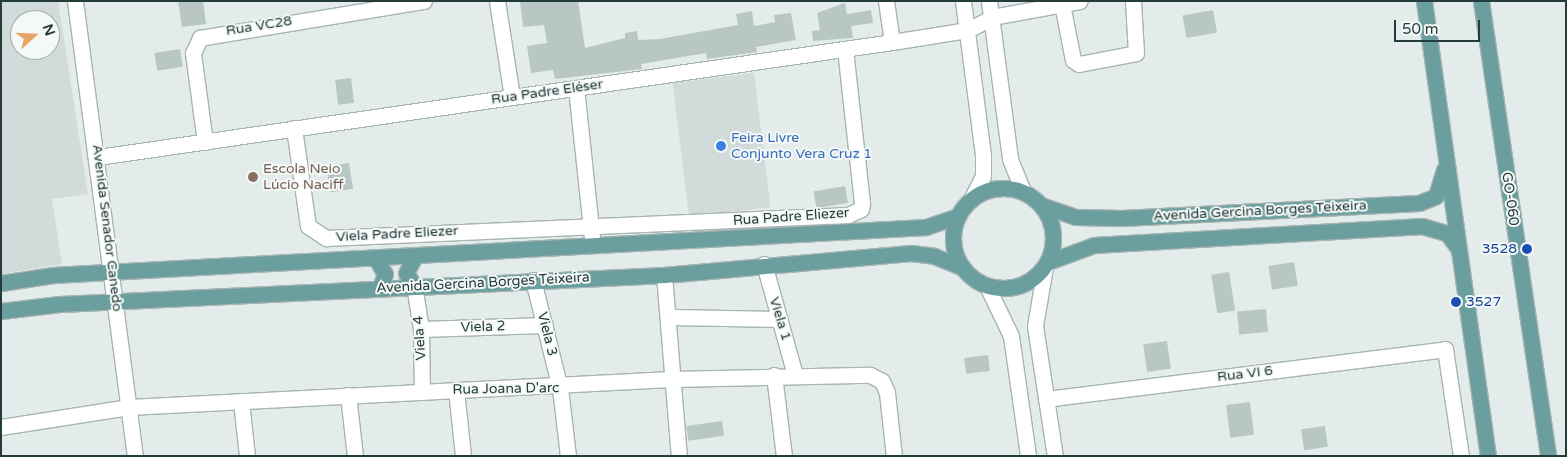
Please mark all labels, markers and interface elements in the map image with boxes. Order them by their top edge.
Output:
north arrow [10,10,60,60]
scale bar [1397,10,1483,42]
street label: Rua VC28 [225,12,293,40]
text: 50 m [1402,20,1439,38]
text: N [39,22,59,38]
street label: Rua Padre Eléser [490,76,604,108]
place label: Feira Livre Conjunto Vera Cruz 1 [731,130,872,162]
marker: Feira Livre Conjunto Vera Cruz 1 [715,140,727,152]
street label: Avenida Senador Canedo [88,143,126,313]
place label: Escola Neio Lúcio Naciff [263,161,344,193]
marker: Escola Neio Lúcio Naciff [247,171,259,183]
street label: GO-060 [1498,171,1522,227]
street label: Avenida Gercina Borges Teixeira [1153,197,1367,225]
street label: Rua Padre Eliezer [732,205,850,229]
street label: Viela Padre Eliezer [335,222,459,246]
place label: 3528 [1482,241,1517,257]
marker: 3528 [1521,243,1533,255]
street label: Avenida Gercina Borges Teixeira [376,269,590,297]
place label: 3527 [1466,294,1501,310]
street label: Viela 1 [765,295,795,343]
marker: 3527 [1450,296,1462,308]
street label: Viela 3 [533,310,561,358]
street label: Viela 4 [410,315,430,361]
street label: Viela 2 [460,318,506,336]
street label: Rua VI 6 [1216,362,1274,386]
street label: Rua Joana D'arc [452,380,560,398]

